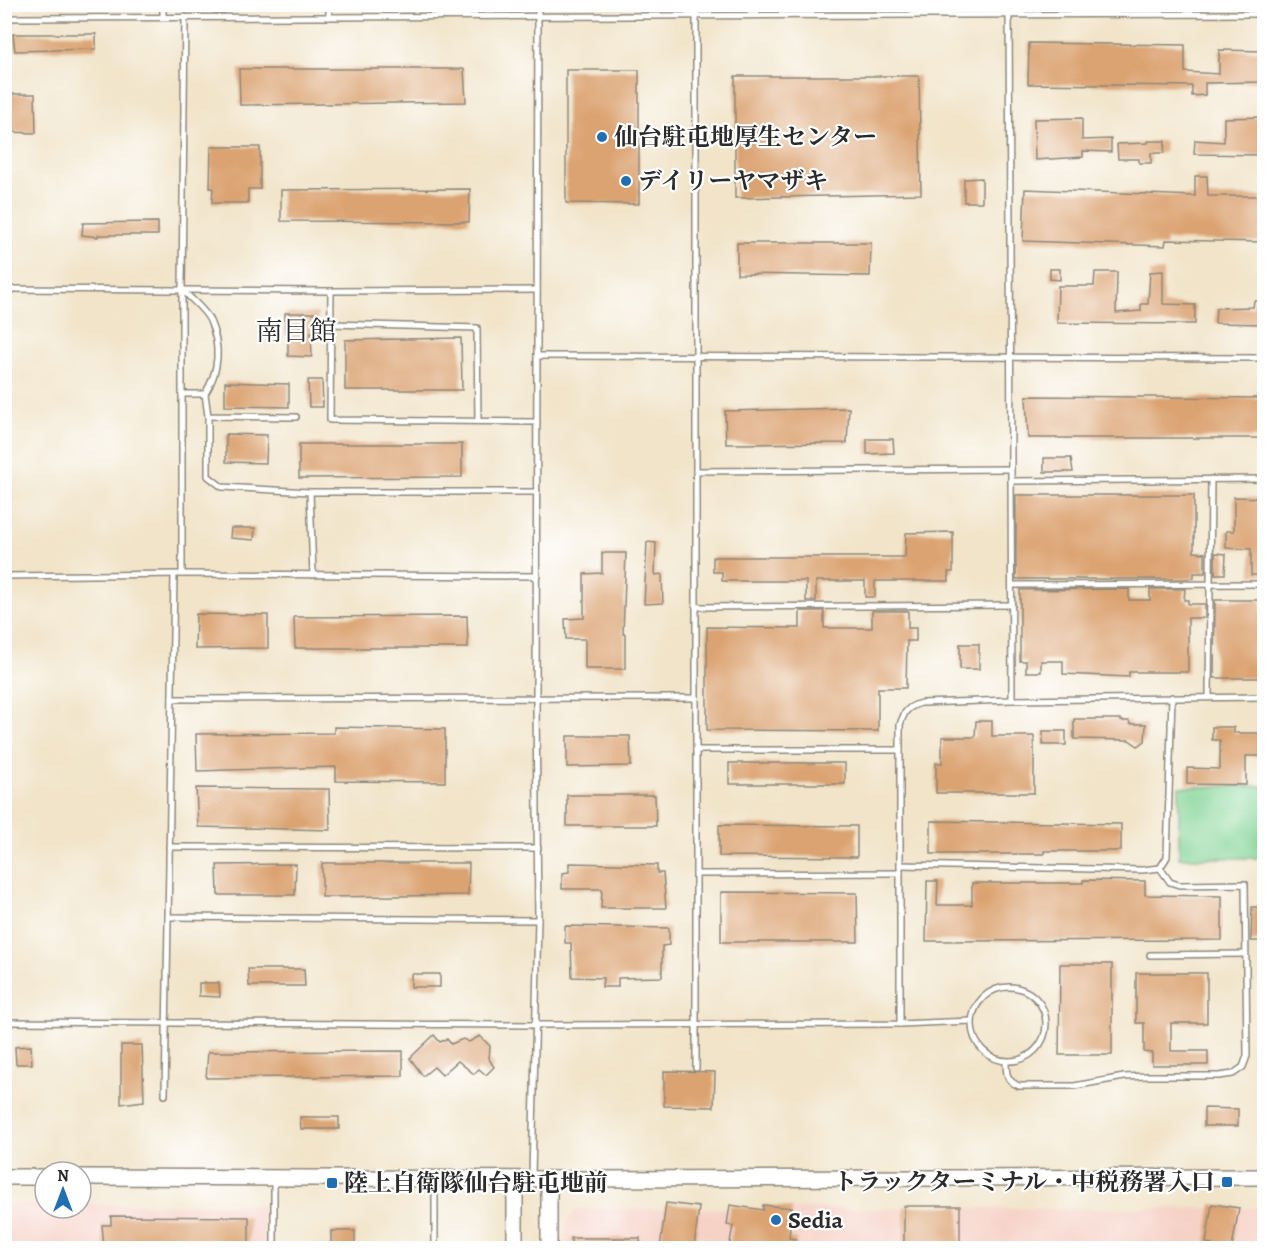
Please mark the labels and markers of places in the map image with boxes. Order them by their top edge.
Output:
place label: 仙台駐屯地厚生センター [614,121,877,153]
marker: 仙台駐屯地厚生センター [595,130,609,144]
place label: デイリーヤマザキ [638,165,828,197]
marker: デイリーヤマザキ [619,174,633,188]
place label: トラックターミナル・中税務署入口 [833,1166,1215,1198]
place label: 陸上自衛隊仙台駐屯地前 [344,1167,608,1199]
marker: トラックターミナル・中税務署入口 [1220,1175,1234,1189]
marker: 陸上自衛隊仙台駐屯地前 [325,1176,339,1190]
place label: Sedia [788,1204,844,1236]
marker: Sedia [769,1213,783,1227]

